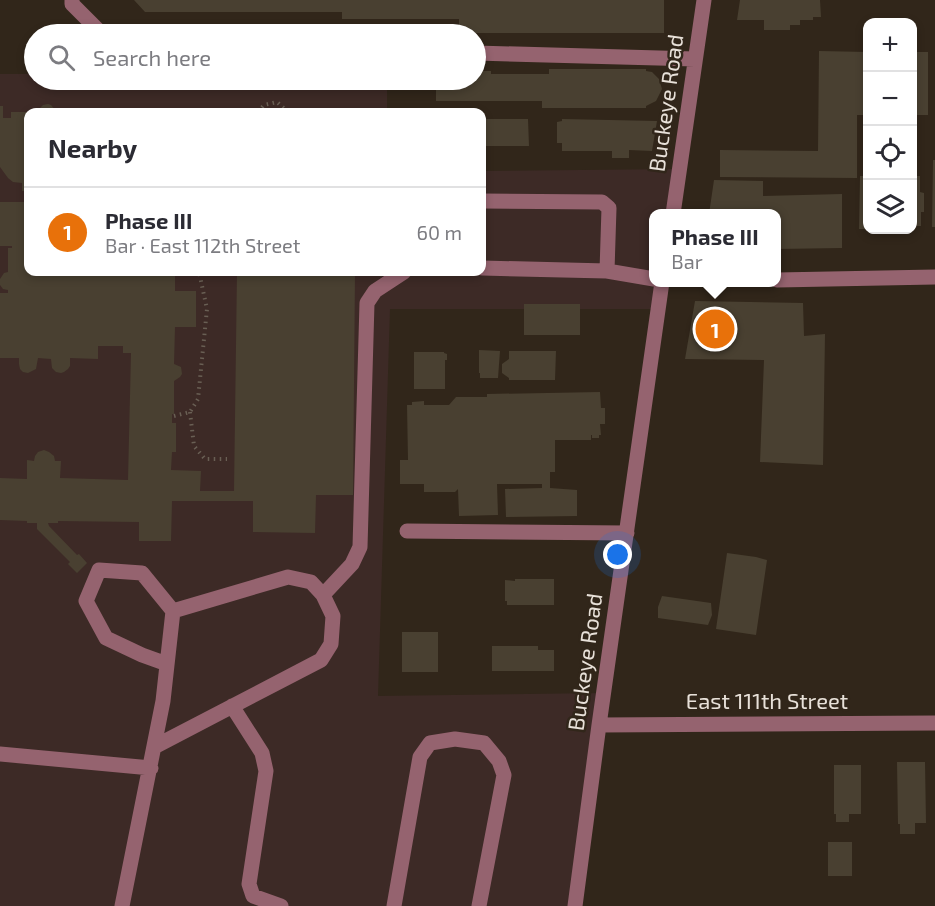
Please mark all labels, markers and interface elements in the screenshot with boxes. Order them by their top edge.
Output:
map controls [863,18,917,234]
button: + [863,18,917,72]
search box [24,24,486,90]
street label: Buckeye Road [643,32,688,173]
icon: search [45,41,78,74]
text: Search here [93,44,211,70]
button: − [863,72,917,126]
button: locate [863,126,917,180]
text: Nearby [48,132,137,163]
button: layers [863,180,917,234]
text: Phase III [105,207,192,233]
popup [649,209,781,287]
text: 1 [63,220,72,244]
text: 60 m [417,220,462,244]
text: Phase III [671,223,759,249]
text: Bar · East 112th Street [105,233,300,257]
text: Bar [671,249,703,273]
pin: 1 [696,306,734,352]
your location [603,540,632,569]
street label: Buckeye Road [562,591,607,732]
street label: East 111th Street [686,687,848,713]

